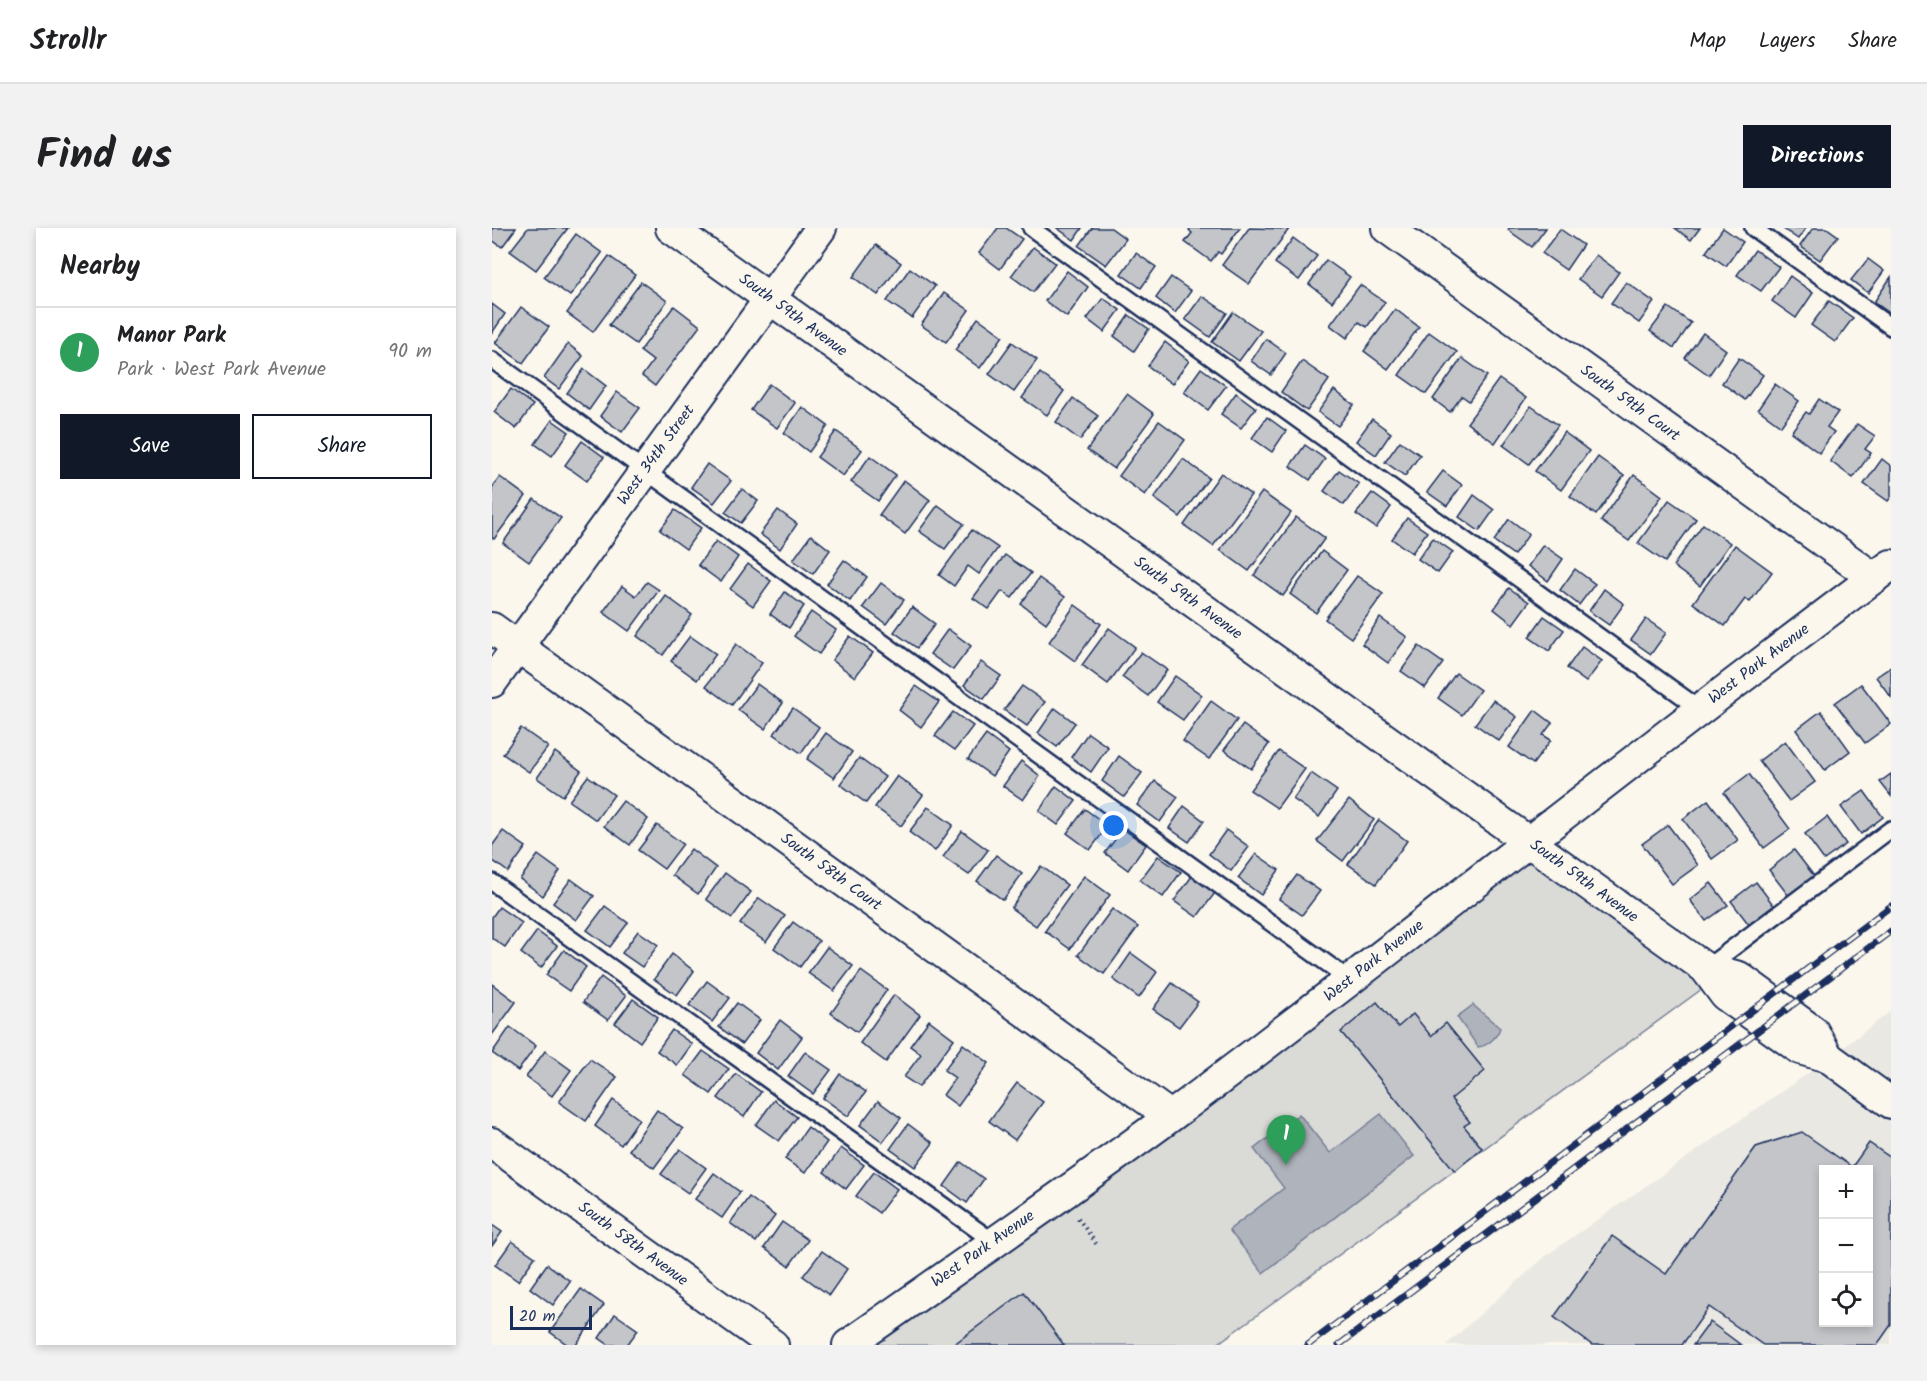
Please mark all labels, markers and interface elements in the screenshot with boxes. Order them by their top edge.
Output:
text: Strollr [30,19,106,64]
text: Map [1689,25,1726,58]
text: Layers [1759,25,1815,58]
text: Share [1848,25,1897,58]
text: Find us [36,123,172,190]
button: Directions [1743,125,1891,188]
text: Nearby [60,246,140,288]
street label: South 59th Avenue [733,267,853,363]
text: Manor Park [117,319,226,354]
text: 1 [76,336,83,368]
text: 90 m [388,336,432,368]
text: Park · West Park Avenue [117,354,326,386]
street label: South 59th Court [1575,358,1686,448]
street label: West 34th Street [611,399,702,510]
button: Save [60,414,240,479]
button: Share [252,414,432,479]
street label: South 59th Avenue [1128,550,1248,646]
street label: West Park Avenue [1703,617,1815,711]
your location [1099,811,1128,840]
street label: South 58th Court [775,827,888,918]
street label: South 59th Avenue [1524,833,1644,929]
street label: West Park Avenue [1318,914,1430,1008]
pin: 1 [1266,1116,1306,1165]
map controls [1819,1165,1873,1327]
button: + [1819,1165,1873,1219]
street label: South 58th Avenue [573,1195,693,1293]
street label: West Park Avenue [926,1204,1040,1294]
button: − [1819,1219,1873,1273]
button: locate [1819,1273,1873,1327]
scale bar [510,1303,592,1330]
text: 20 m [519,1304,555,1329]

